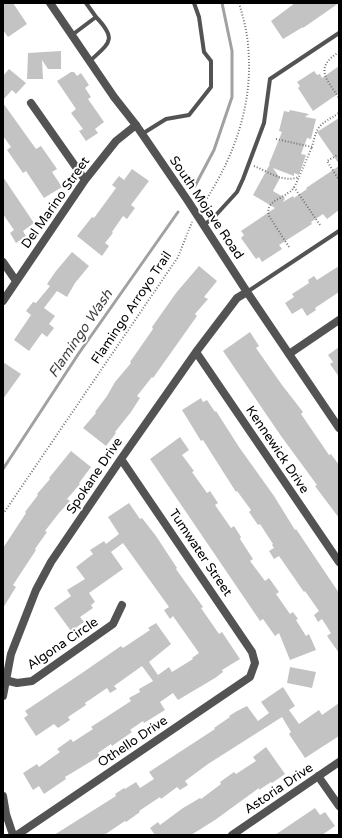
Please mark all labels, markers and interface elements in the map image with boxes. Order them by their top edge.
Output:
street label: South Mojave Road [166,153,246,263]
street label: Del Marino Street [19,154,93,252]
street label: Flamingo Arroyo Trail [89,249,175,367]
water label: Flamingo Wash [45,287,117,381]
street label: Kennewick Drive [242,403,312,497]
street label: Spokane Drive [64,435,126,517]
street label: Tumwater Street [165,506,235,600]
street label: Algona Circle [25,615,101,673]
street label: Othello Drive [95,713,171,771]
street label: Astoria Drive [242,760,316,818]

